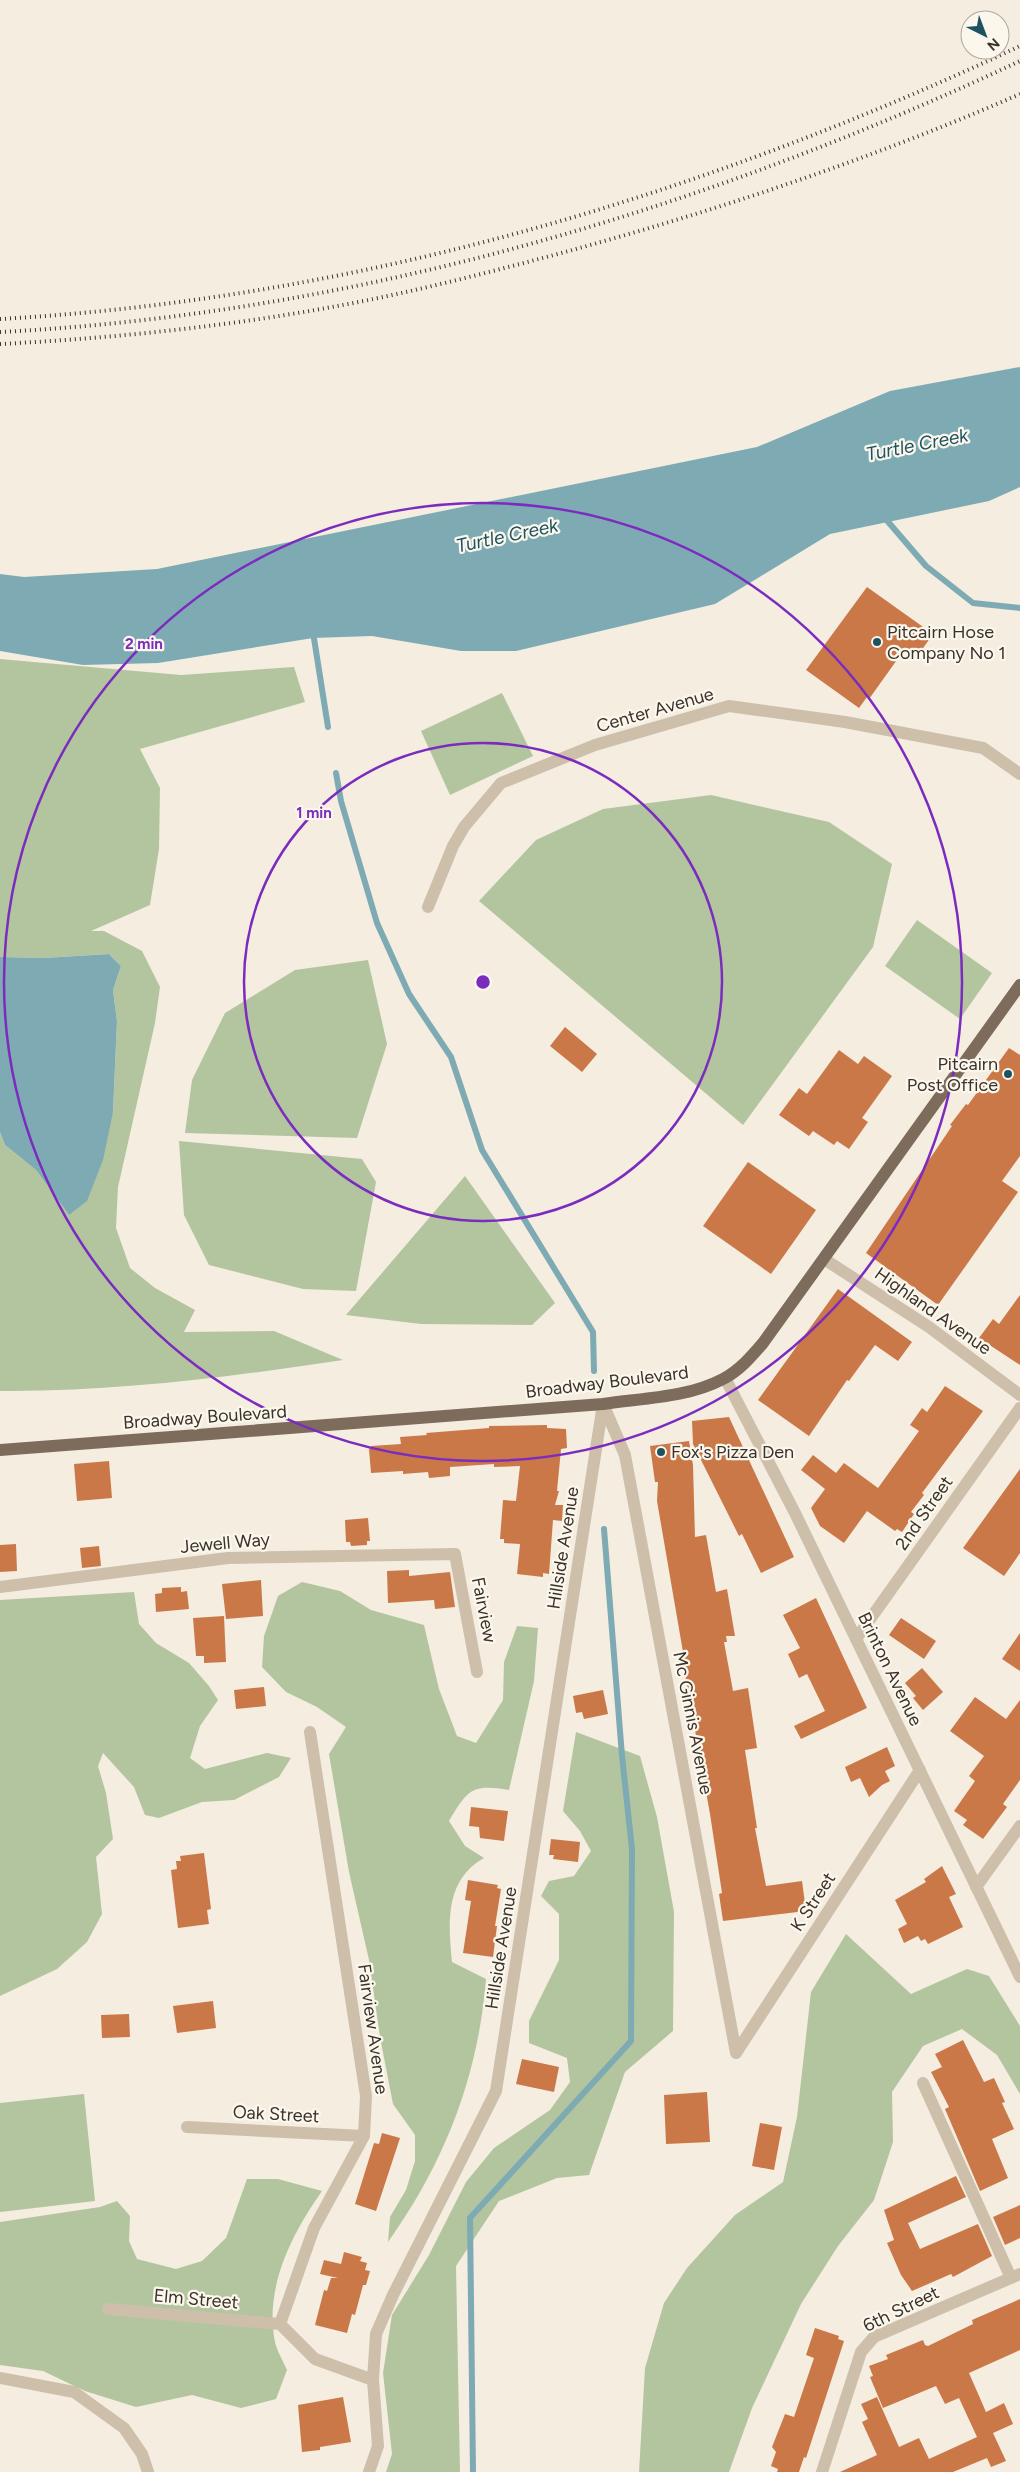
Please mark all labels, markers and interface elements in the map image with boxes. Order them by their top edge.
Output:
north arrow [960,10,1010,60]
text: N [984,34,1003,54]
water label: Turtle Creek [864,423,971,466]
water label: Turtle Creek [454,513,561,557]
place label: Pitcairn Hose Company No 1 [887,621,1006,664]
text: 2 min [125,635,163,653]
marker: Pitcairn Hose Company No 1 [871,636,883,648]
street label: Center Avenue [594,683,716,737]
text: 1 min [296,804,332,822]
centre of rings [474,973,492,991]
place label: Pitcairn Post Office [907,1053,998,1096]
marker: Pitcairn Post Office [1002,1068,1014,1080]
street label: Highland Avenue [870,1263,996,1359]
street label: Broadway Boulevard [524,1361,690,1403]
street label: Broadway Boulevard [122,1400,288,1434]
place label: Fox's Pizza Den [671,1441,794,1463]
marker: Fox's Pizza Den [655,1446,667,1458]
street label: 2nd Street [890,1472,958,1554]
street label: Hillside Avenue [542,1485,584,1611]
street label: Jewell Way [179,1528,271,1558]
street label: Fairview [467,1575,501,1645]
street label: Brinton Avenue [853,1609,927,1730]
street label: Mc Ginnis Avenue [668,1650,718,1797]
street label: K Street [786,1868,840,1936]
street label: Hillside Avenue [480,1885,522,2011]
street label: Fairview Avenue [353,1962,393,2096]
street label: Oak Street [232,2101,320,2127]
street label: 6th Street [859,2281,943,2337]
street label: Elm Street [153,2284,239,2314]

